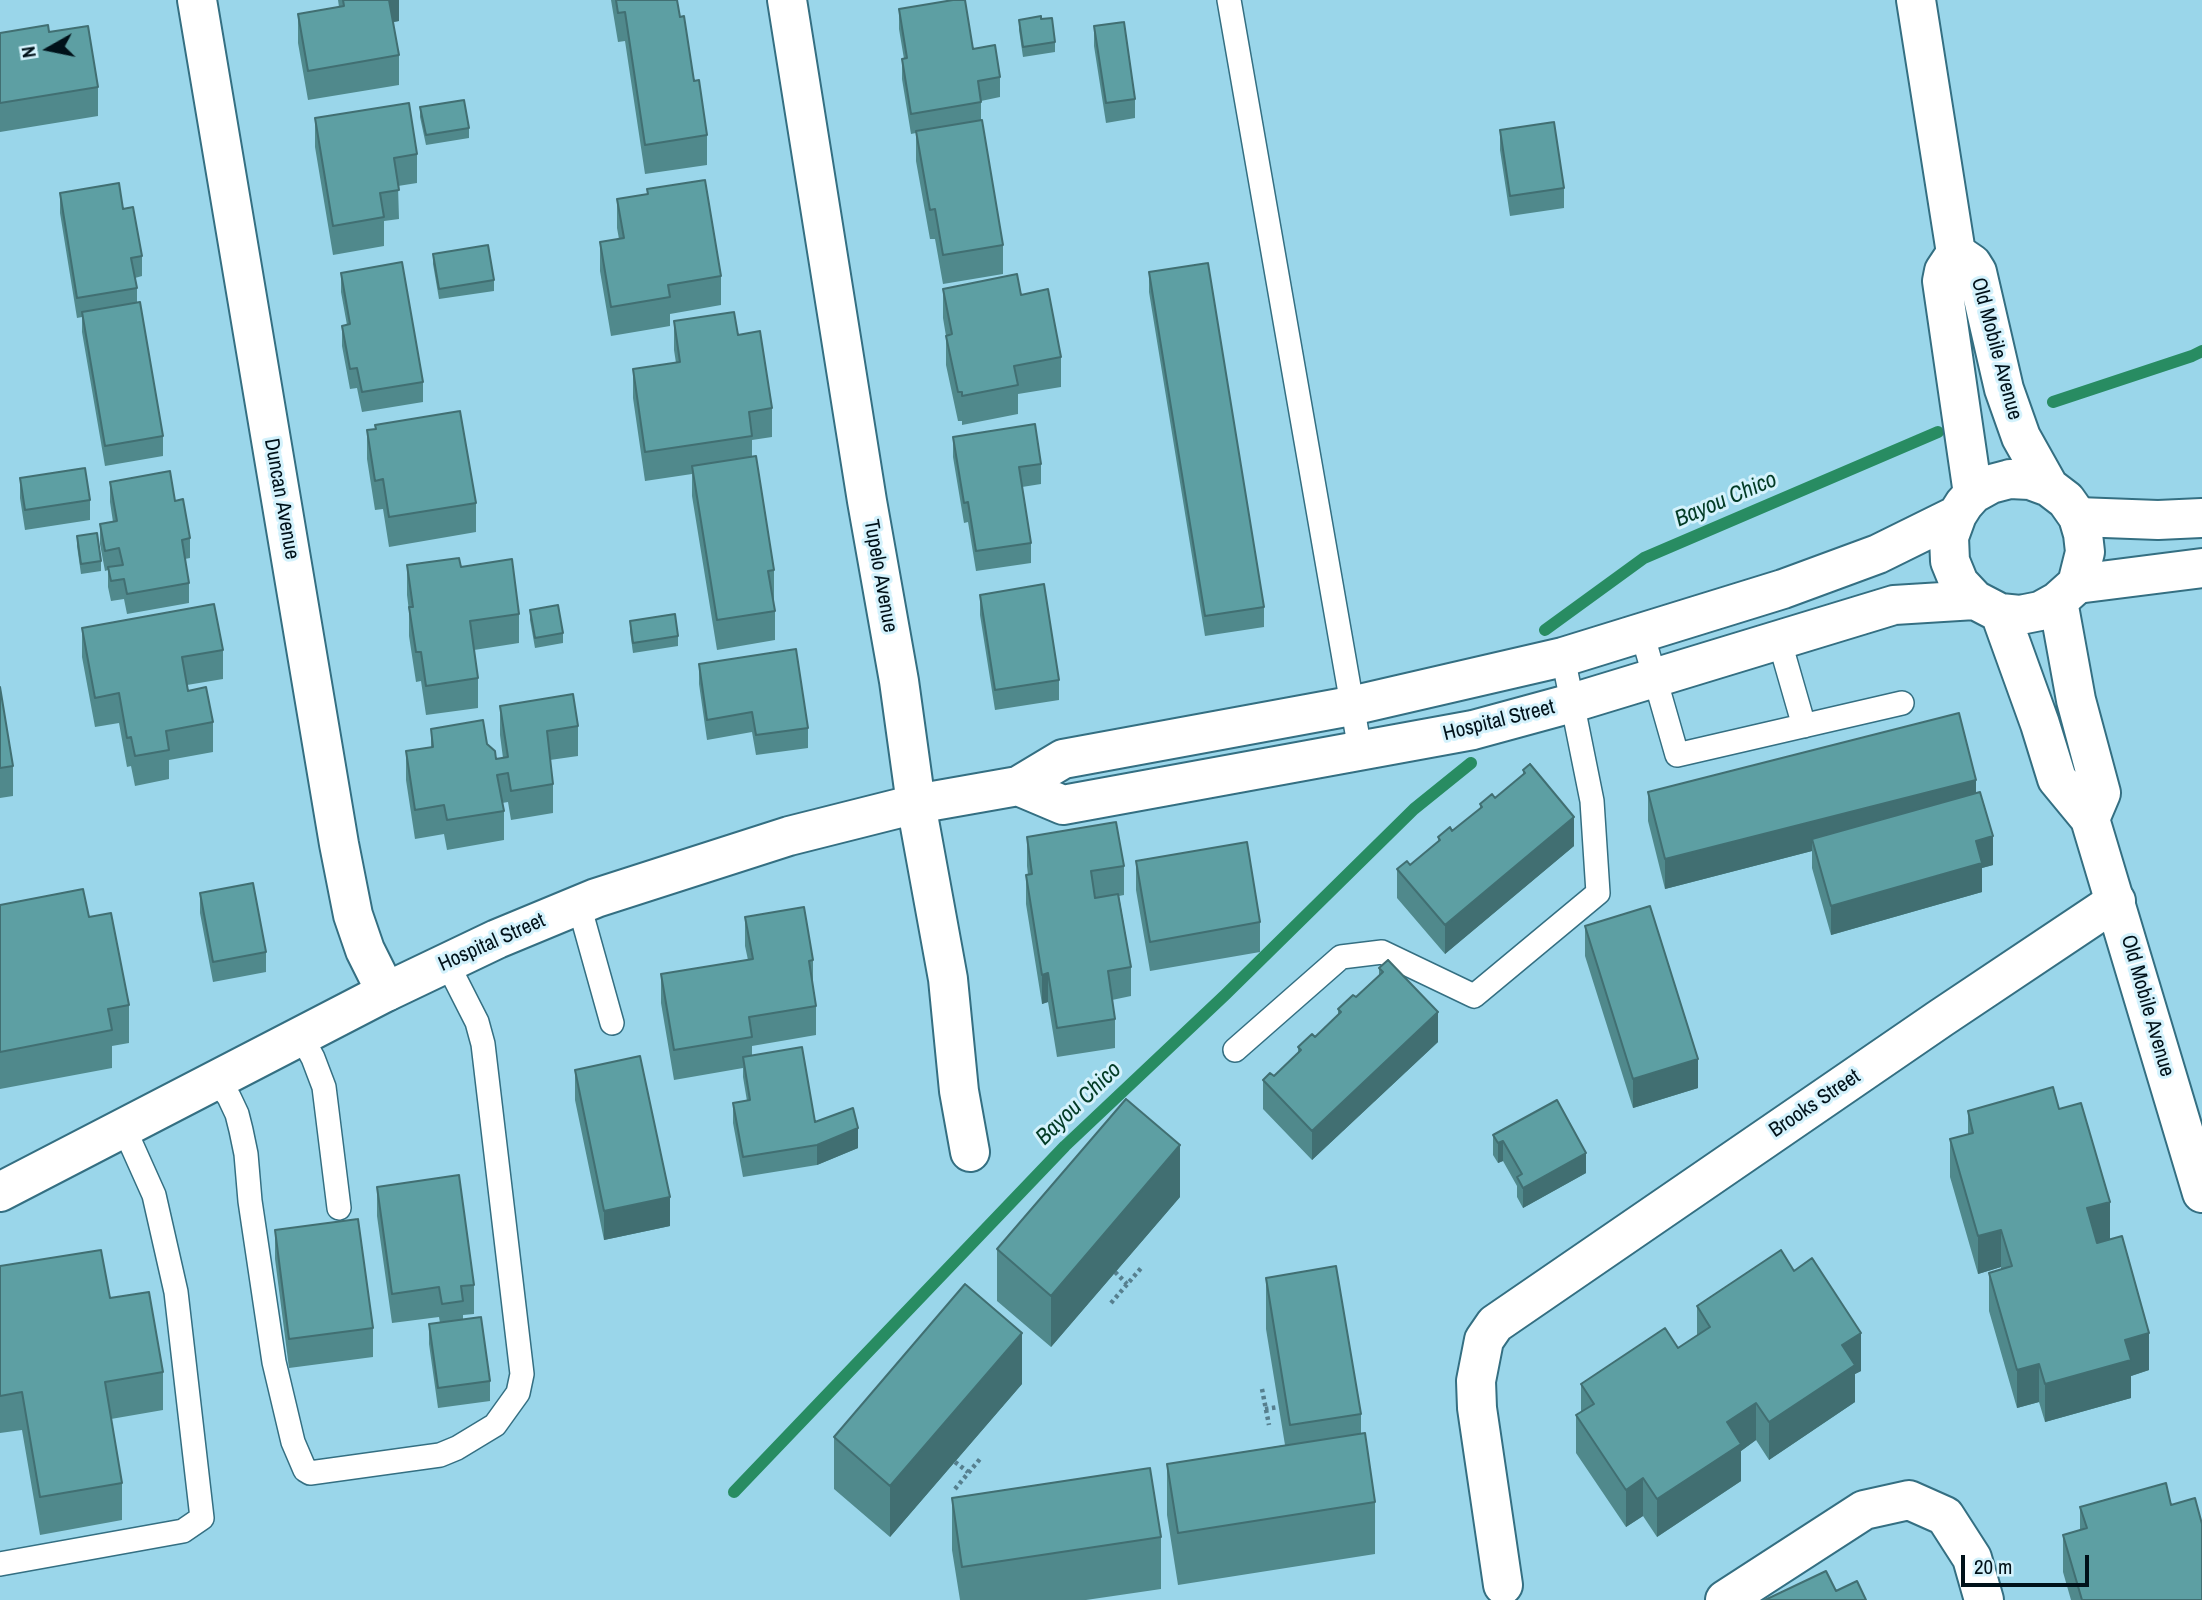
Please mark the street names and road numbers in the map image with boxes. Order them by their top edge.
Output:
street label: Old Mobile Avenue [1965,275,2027,423]
street label: Duncan Avenue [258,437,304,561]
street label: Tupelo Avenue [858,518,902,634]
street label: Hospital Street [1441,695,1557,747]
street label: Hospital Street [435,908,549,978]
street label: Old Mobile Avenue [2115,932,2179,1080]
street label: Brooks Street [1765,1064,1865,1144]

